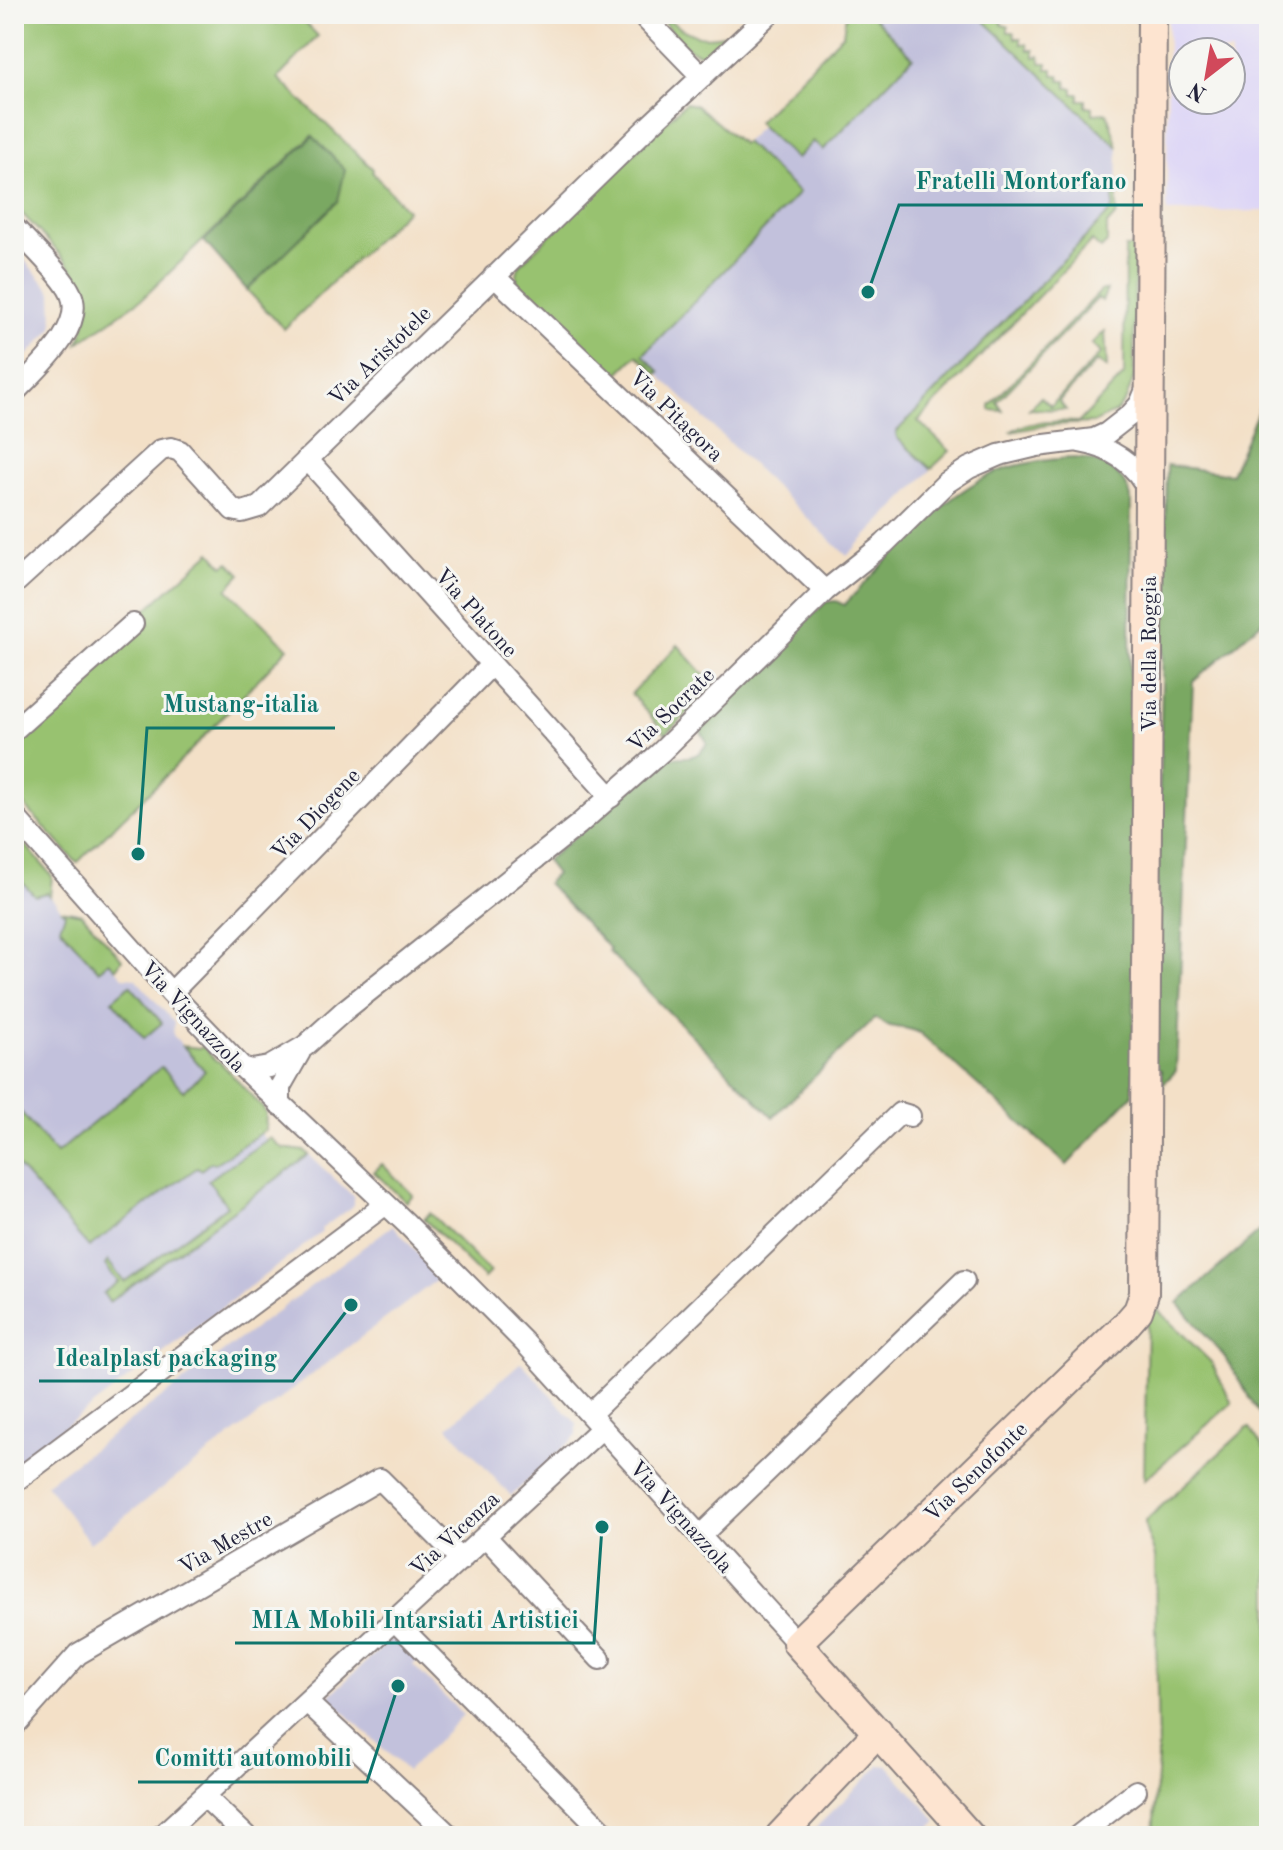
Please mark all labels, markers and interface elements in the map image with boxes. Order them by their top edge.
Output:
north arrow [1167,36,1247,116]
text: N [1185,78,1211,105]
callout: Fratelli Montorfano [899,157,1143,205]
text: Fratelli Montorfano [915,171,1127,195]
street label: Via Aristotele [325,302,436,410]
street label: Via Pitagora [624,366,727,467]
street label: Via Platone [430,565,521,662]
street label: Via della Roggia [1139,576,1161,732]
street label: Via Socrate [624,664,719,757]
callout: Mustang-italia [147,680,335,728]
text: Mustang-italia [163,694,319,718]
street label: Via Diogene [268,765,365,864]
street label: Via Vignazzola [136,958,249,1077]
callout: Idealplast packaging [39,1333,293,1381]
text: Idealplast packaging [55,1348,278,1372]
street label: Via Senofonte [921,1418,1032,1527]
street label: Via Vignazzola [625,1457,736,1578]
street label: Via Vicenza [407,1488,504,1581]
street label: Via Mestre [175,1508,277,1579]
callout: MIA Mobili Intarsiati Artistici [235,1595,594,1643]
text: MIA Mobili Intarsiati Artistici [251,1610,579,1634]
callout: Comitti automobili [138,1734,367,1782]
text: Comitti automobili [154,1748,352,1772]

